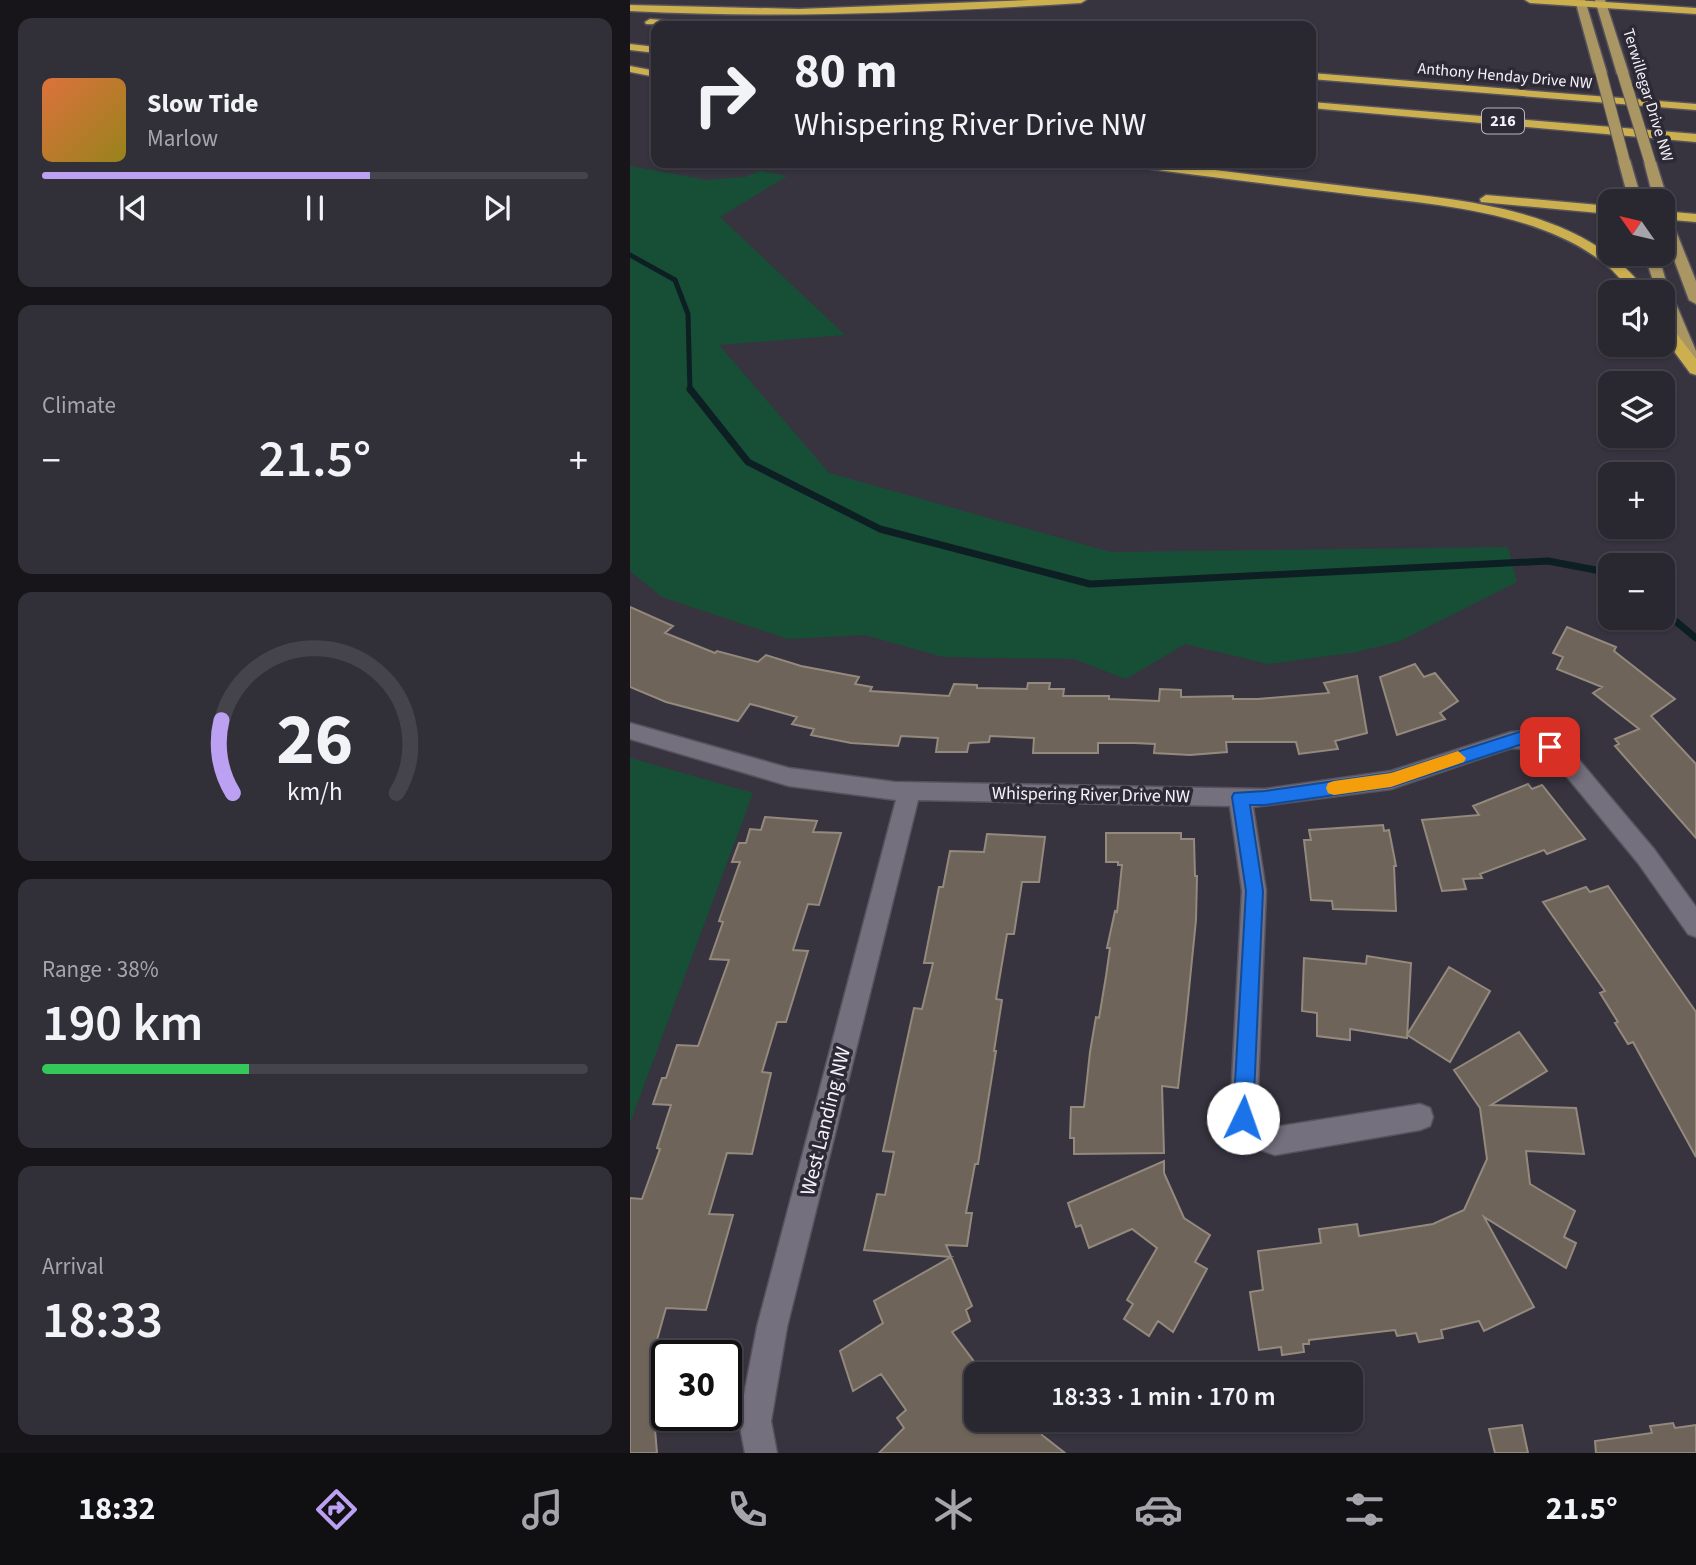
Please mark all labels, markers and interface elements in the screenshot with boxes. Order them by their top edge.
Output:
street label: Terwillegar Drive NW [1617,26,1679,165]
text: 80 m [794,37,898,107]
icon: right [679,49,770,140]
street label: Anthony Henday Drive NW [1417,57,1594,95]
text: Slow Tide [147,85,258,122]
text: Whispering River Drive NW [794,102,1146,148]
road number: 216 [1482,108,1524,134]
text: Marlow [147,122,218,155]
icon: previous [114,189,152,227]
icon: pause [296,189,334,227]
icon: next [478,189,516,227]
north arrow [1598,189,1675,266]
map controls [1598,189,1675,630]
button: sound [1598,280,1675,357]
button: layers [1598,371,1675,448]
text: Climate [42,389,116,422]
text: 21.5° [259,423,371,497]
text: − [42,434,61,488]
text: + [569,434,588,488]
button: + [1598,462,1675,539]
button: − [1598,553,1675,630]
text: 26 [277,688,353,792]
pin [1520,717,1580,777]
icon: arrive [1531,728,1569,766]
text: km/h [287,773,343,809]
street label: Whispering River Drive NW [992,781,1190,809]
text: Range · 38% [42,953,159,986]
text: 190 km [42,987,203,1061]
street label: West Landing NW [792,1043,858,1198]
position arrow [1206,1081,1280,1155]
text: Arrival [42,1250,104,1283]
text: 18:33 [42,1284,163,1358]
speed limit sign: 30 [651,1340,742,1431]
text: 18:33 · 1 min · 170 m [1051,1378,1276,1415]
icon: directions [312,1485,361,1534]
icon: music [518,1485,567,1534]
icon: phone [723,1485,772,1534]
icon: climate [929,1485,978,1534]
icon: car [1134,1485,1183,1534]
icon: filters [1340,1485,1389,1534]
text: 18:32 [78,1486,155,1532]
text: 21.5° [1546,1486,1618,1532]

